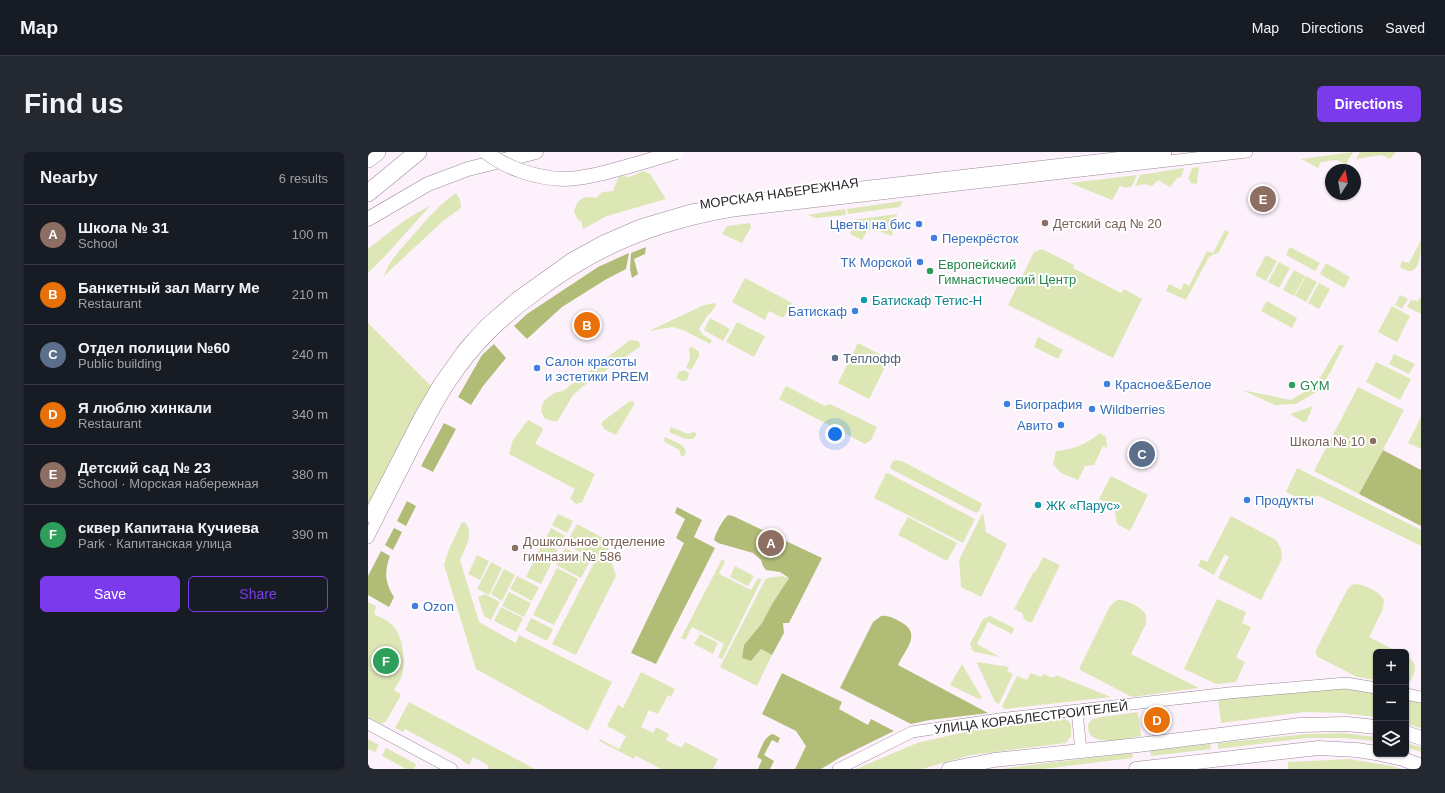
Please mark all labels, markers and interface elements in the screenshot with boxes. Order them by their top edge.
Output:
text: Map [20,17,58,38]
text: Map [1252,20,1279,36]
text: Directions [1301,20,1363,36]
text: Saved [1385,20,1425,36]
button: Directions [1317,86,1421,122]
text: Find us [24,88,124,119]
north arrow [1325,164,1361,200]
text: Nearby [40,168,98,187]
text: 6 results [279,171,328,186]
street label: МОРСКАЯ НАБЕРЕЖНАЯ [699,175,859,212]
pin: E [1250,184,1276,214]
place label: Детский сад № 20 [1053,216,1162,231]
place label: Цветы на бис [830,217,911,232]
marker: Детский сад № 20 [1040,218,1050,228]
text: Школа № 31 [78,219,169,236]
marker: Цветы на бис [914,219,924,229]
text: A [48,227,58,242]
text: 100 m [292,227,328,242]
place label: Перекрёсток [942,231,1019,246]
marker: Перекрёсток [929,233,939,243]
text: School [78,236,118,251]
place label: ТК Морской [841,255,912,270]
marker: ТК Морской [915,257,925,267]
place label: Европейский Гимнастический Центр [938,257,1076,287]
marker: Европейский Гимнастический Центр [925,266,935,276]
text: Банкетный зал Marry Me [78,279,260,296]
text: B [48,287,58,302]
text: 210 m [292,287,328,302]
place label: Батискаф Тетис-Н [872,293,982,308]
marker: Батискаф Тетис-Н [859,295,869,305]
text: Restaurant [78,296,142,311]
place label: Батискаф [788,304,847,319]
marker: Батискаф [850,306,860,316]
pin: B [574,310,600,340]
text: Отдел полиции №60 [78,339,230,356]
text: C [48,347,58,362]
text: 240 m [292,347,328,362]
place label: Теплофф [843,351,901,366]
marker: Теплофф [830,353,840,363]
place label: Салон красоты и эстетики PREM [545,354,649,384]
text: Public building [78,356,162,371]
marker: Салон красоты и эстетики PREM [532,363,542,373]
place label: Красное&Белое [1115,377,1211,392]
place label: GYM [1300,378,1330,393]
marker: Красное&Белое [1102,379,1112,389]
marker: GYM [1287,380,1297,390]
place label: Биография [1015,397,1082,412]
text: Я люблю хинкали [78,399,212,416]
marker: Биография [1002,399,1012,409]
place label: Wildberries [1100,402,1166,417]
marker: Wildberries [1087,404,1097,414]
text: D [48,407,58,422]
text: 340 m [292,407,328,422]
text: Restaurant [78,416,142,431]
place label: Авито [1017,418,1053,433]
marker: Авито [1056,420,1066,430]
your location [825,424,845,444]
place label: Школа № 10 [1290,434,1365,449]
marker: Школа № 10 [1368,436,1378,446]
pin: C [1129,439,1155,469]
text: Детский сад № 23 [78,459,211,476]
text: E [49,467,57,482]
text: 380 m [292,467,328,482]
text: School · Морская набережная [78,476,259,491]
place label: Продукты [1255,493,1314,508]
marker: Продукты [1242,495,1252,505]
place label: ЖК «Парус» [1046,498,1120,513]
marker: ЖК «Парус» [1033,500,1043,510]
text: сквер Капитана Кучиева [78,519,259,536]
text: F [49,527,57,542]
text: 390 m [292,527,328,542]
pin: A [758,528,784,558]
place label: Дошкольное отделение гимназии № 586 [523,534,665,564]
text: Park · Капитанская улица [78,536,232,551]
marker: Дошкольное отделение гимназии № 586 [510,543,520,553]
button: Save [40,576,180,612]
button: Share [188,576,328,612]
place label: Ozon [423,599,454,614]
marker: Ozon [410,601,420,611]
pin: F [373,646,399,676]
map controls [1373,649,1409,757]
button: + [1373,649,1409,685]
button: − [1373,685,1409,721]
street label: УЛИЦА КОРАБЛЕСТРОИТЕЛЕЙ [933,698,1129,737]
pin: D [1144,705,1170,735]
button: layers [1373,721,1409,757]

